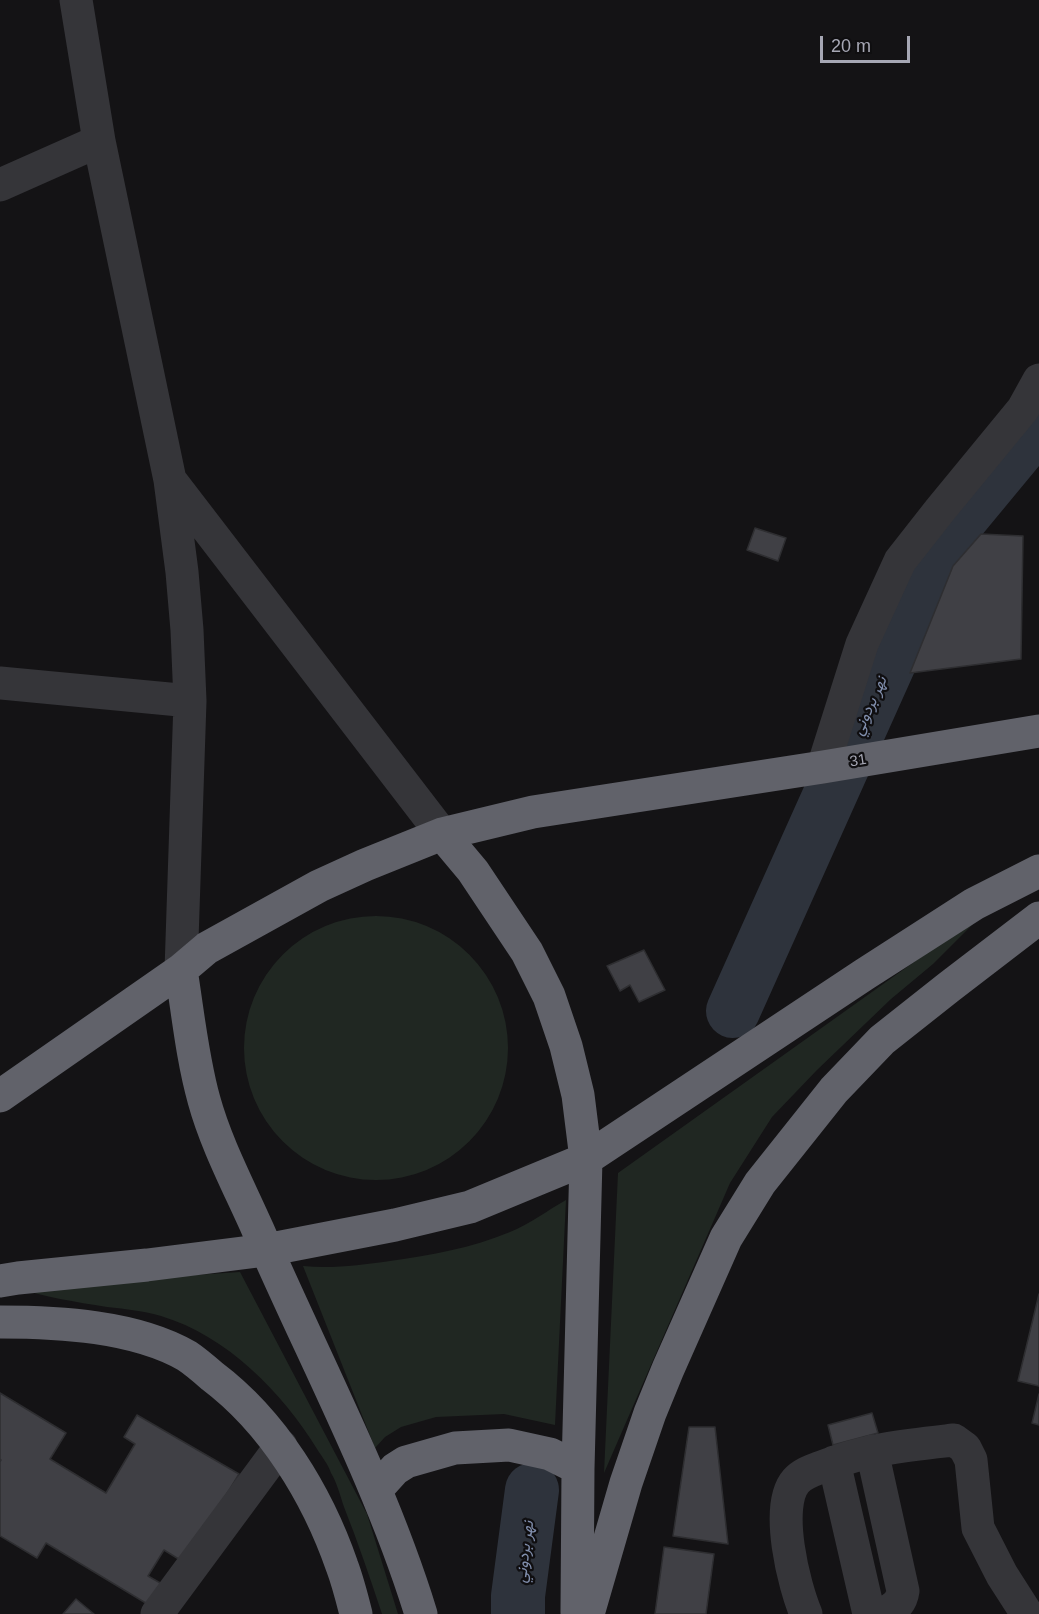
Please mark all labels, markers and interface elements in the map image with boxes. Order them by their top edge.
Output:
scale bar [823,24,913,62]
text: 20 m [831,36,871,56]
water label: نهر بردوني [849,674,891,738]
street label: 31 [848,751,868,771]
water label: نهر بردوني [512,1520,538,1584]

